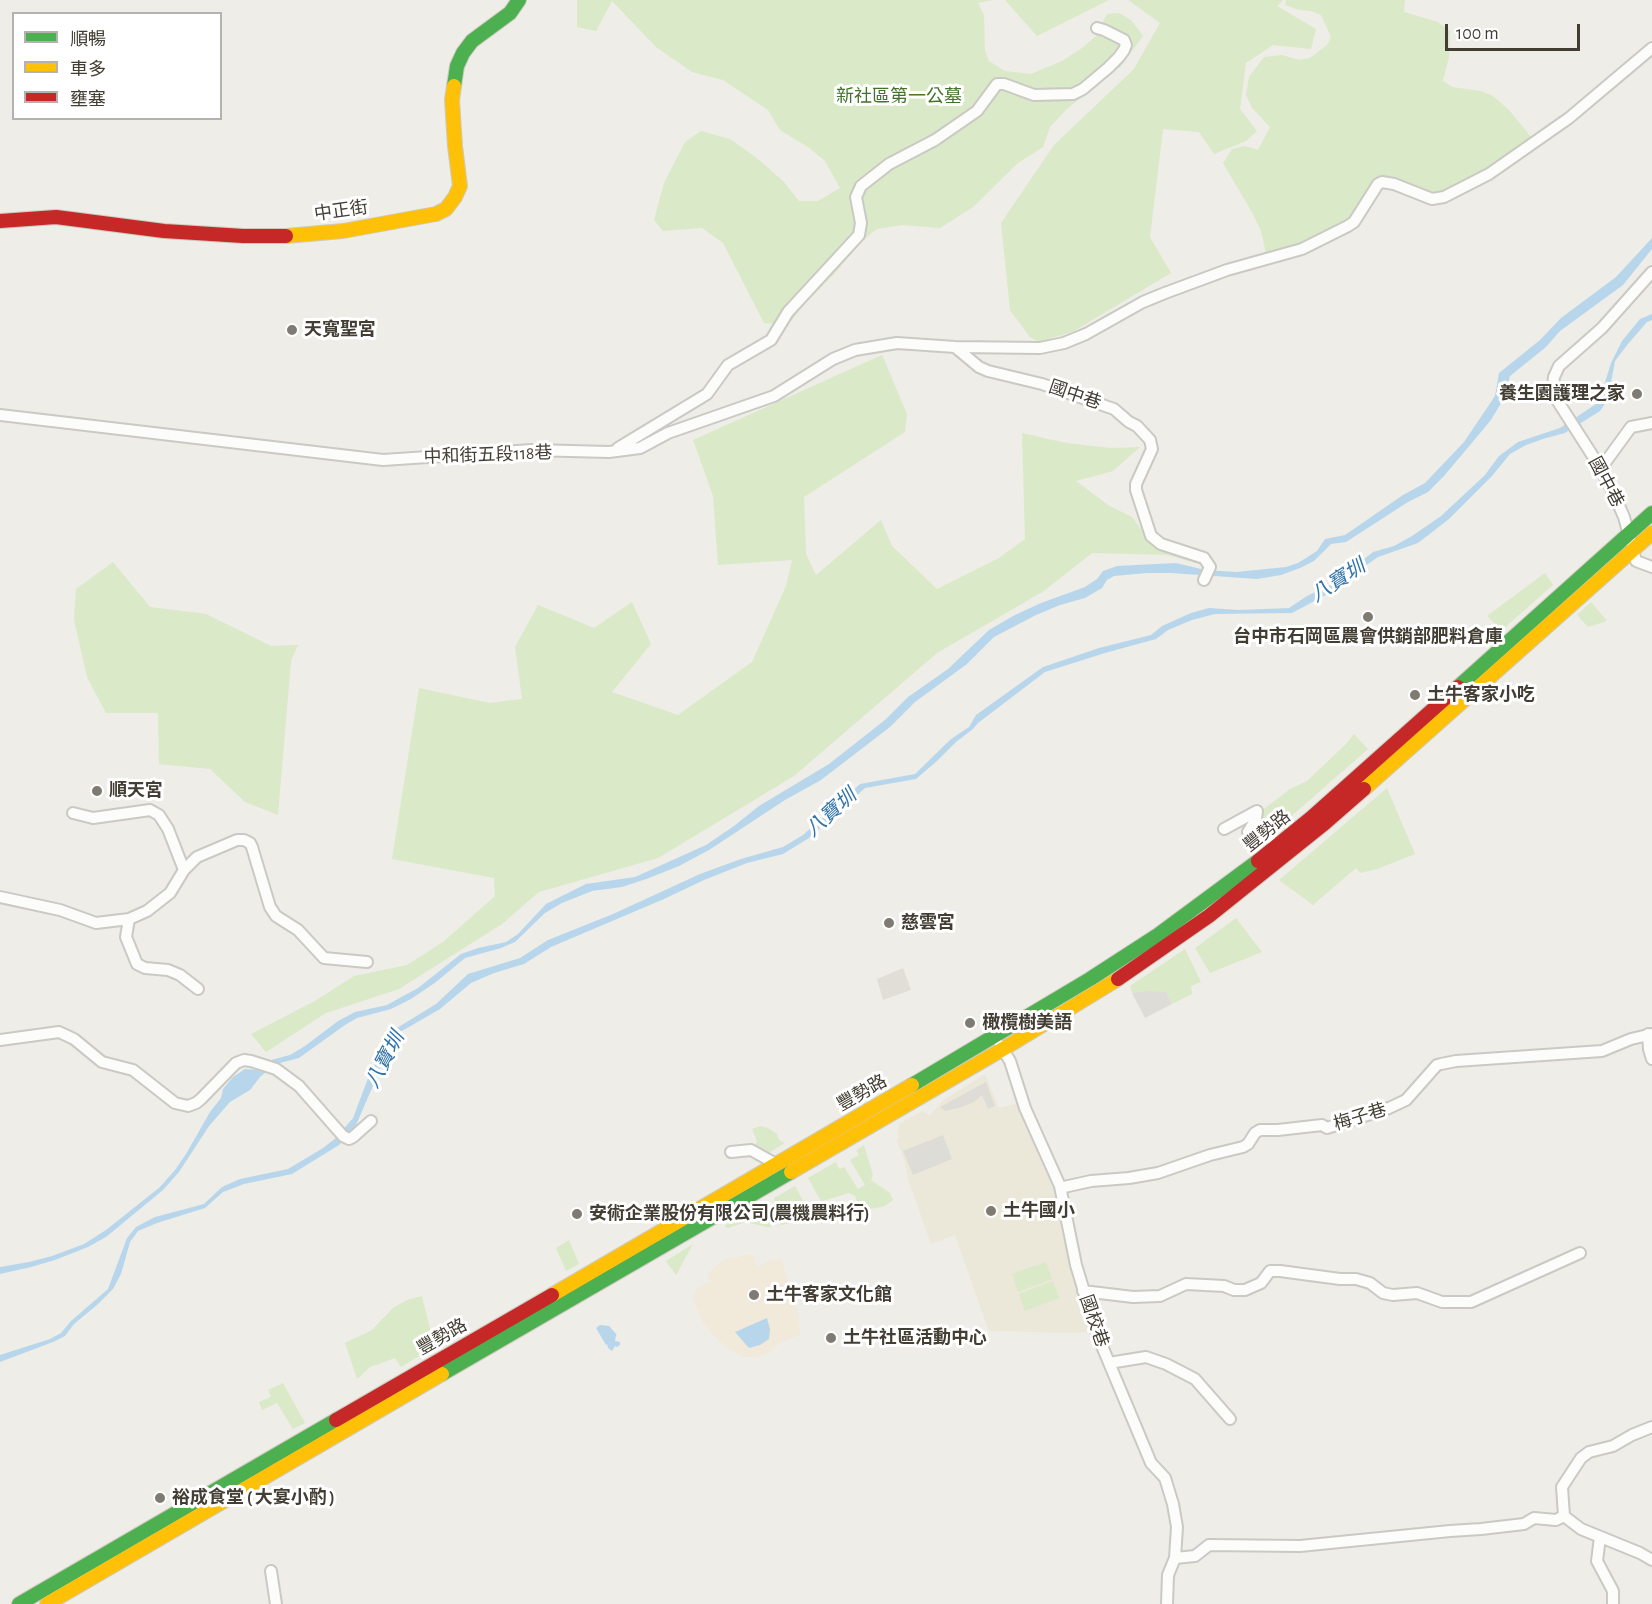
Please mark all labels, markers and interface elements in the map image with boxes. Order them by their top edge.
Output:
legend [12,12,222,120]
scale bar [1448,12,1583,50]
text: 100 m [1456,25,1499,43]
text: 順暢 [70,31,106,49]
text: 車多 [70,61,106,79]
park label: 新社區第一公墓 [836,86,962,108]
text: 壅塞 [70,91,106,109]
street label: 中正街 [313,197,369,225]
place label: 天寬聖宮 [304,319,376,341]
marker: 天寬聖宮 [285,323,299,337]
street label: 國中巷 [1046,376,1104,414]
place label: 養生園護理之家 [1499,383,1625,405]
marker: 養生園護理之家 [1630,387,1644,401]
street label: 中和街五段118巷 [423,442,553,468]
street label: 國中巷 [1584,453,1628,511]
water label: 八寶圳 [1306,555,1370,607]
marker: 台中市石岡區農會供銷部肥料倉庫 [1361,610,1375,624]
place label: 台中市石岡區農會供銷部肥料倉庫 [1233,626,1503,648]
place label: 土牛客家小吃 [1427,684,1535,706]
marker: 土牛客家小吃 [1408,688,1422,702]
place label: 順天宮 [109,780,163,802]
marker: 順天宮 [90,784,104,798]
water label: 八寶圳 [801,784,861,842]
street label: 豐勢路 [1239,806,1295,856]
place label: 慈雲宮 [901,912,955,934]
marker: 慈雲宮 [882,916,896,930]
place label: 橄欖樹美語 [982,1012,1072,1034]
marker: 橄欖樹美語 [963,1016,977,1030]
water label: 八寶圳 [360,1028,410,1092]
street label: 豐勢路 [833,1070,891,1116]
street label: 梅子巷 [1331,1099,1389,1135]
place label: 土牛國小 [1003,1200,1075,1222]
place label: 安術企業股份有限公司(農機農料行) [589,1203,870,1225]
marker: 土牛國小 [984,1204,998,1218]
marker: 安術企業股份有限公司(農機農料行) [570,1207,584,1221]
place label: 土牛客家文化館 [766,1284,892,1306]
marker: 土牛客家文化館 [747,1288,761,1302]
street label: 國校巷 [1075,1292,1113,1350]
street label: 豐勢路 [413,1314,471,1360]
place label: 土牛社區活動中心 [843,1327,987,1349]
marker: 土牛社區活動中心 [824,1331,838,1345]
place label: 裕成食堂 ( 大宴小酌 ) [172,1487,335,1509]
marker: 裕成食堂 ( 大宴小酌 ) [153,1491,167,1505]

